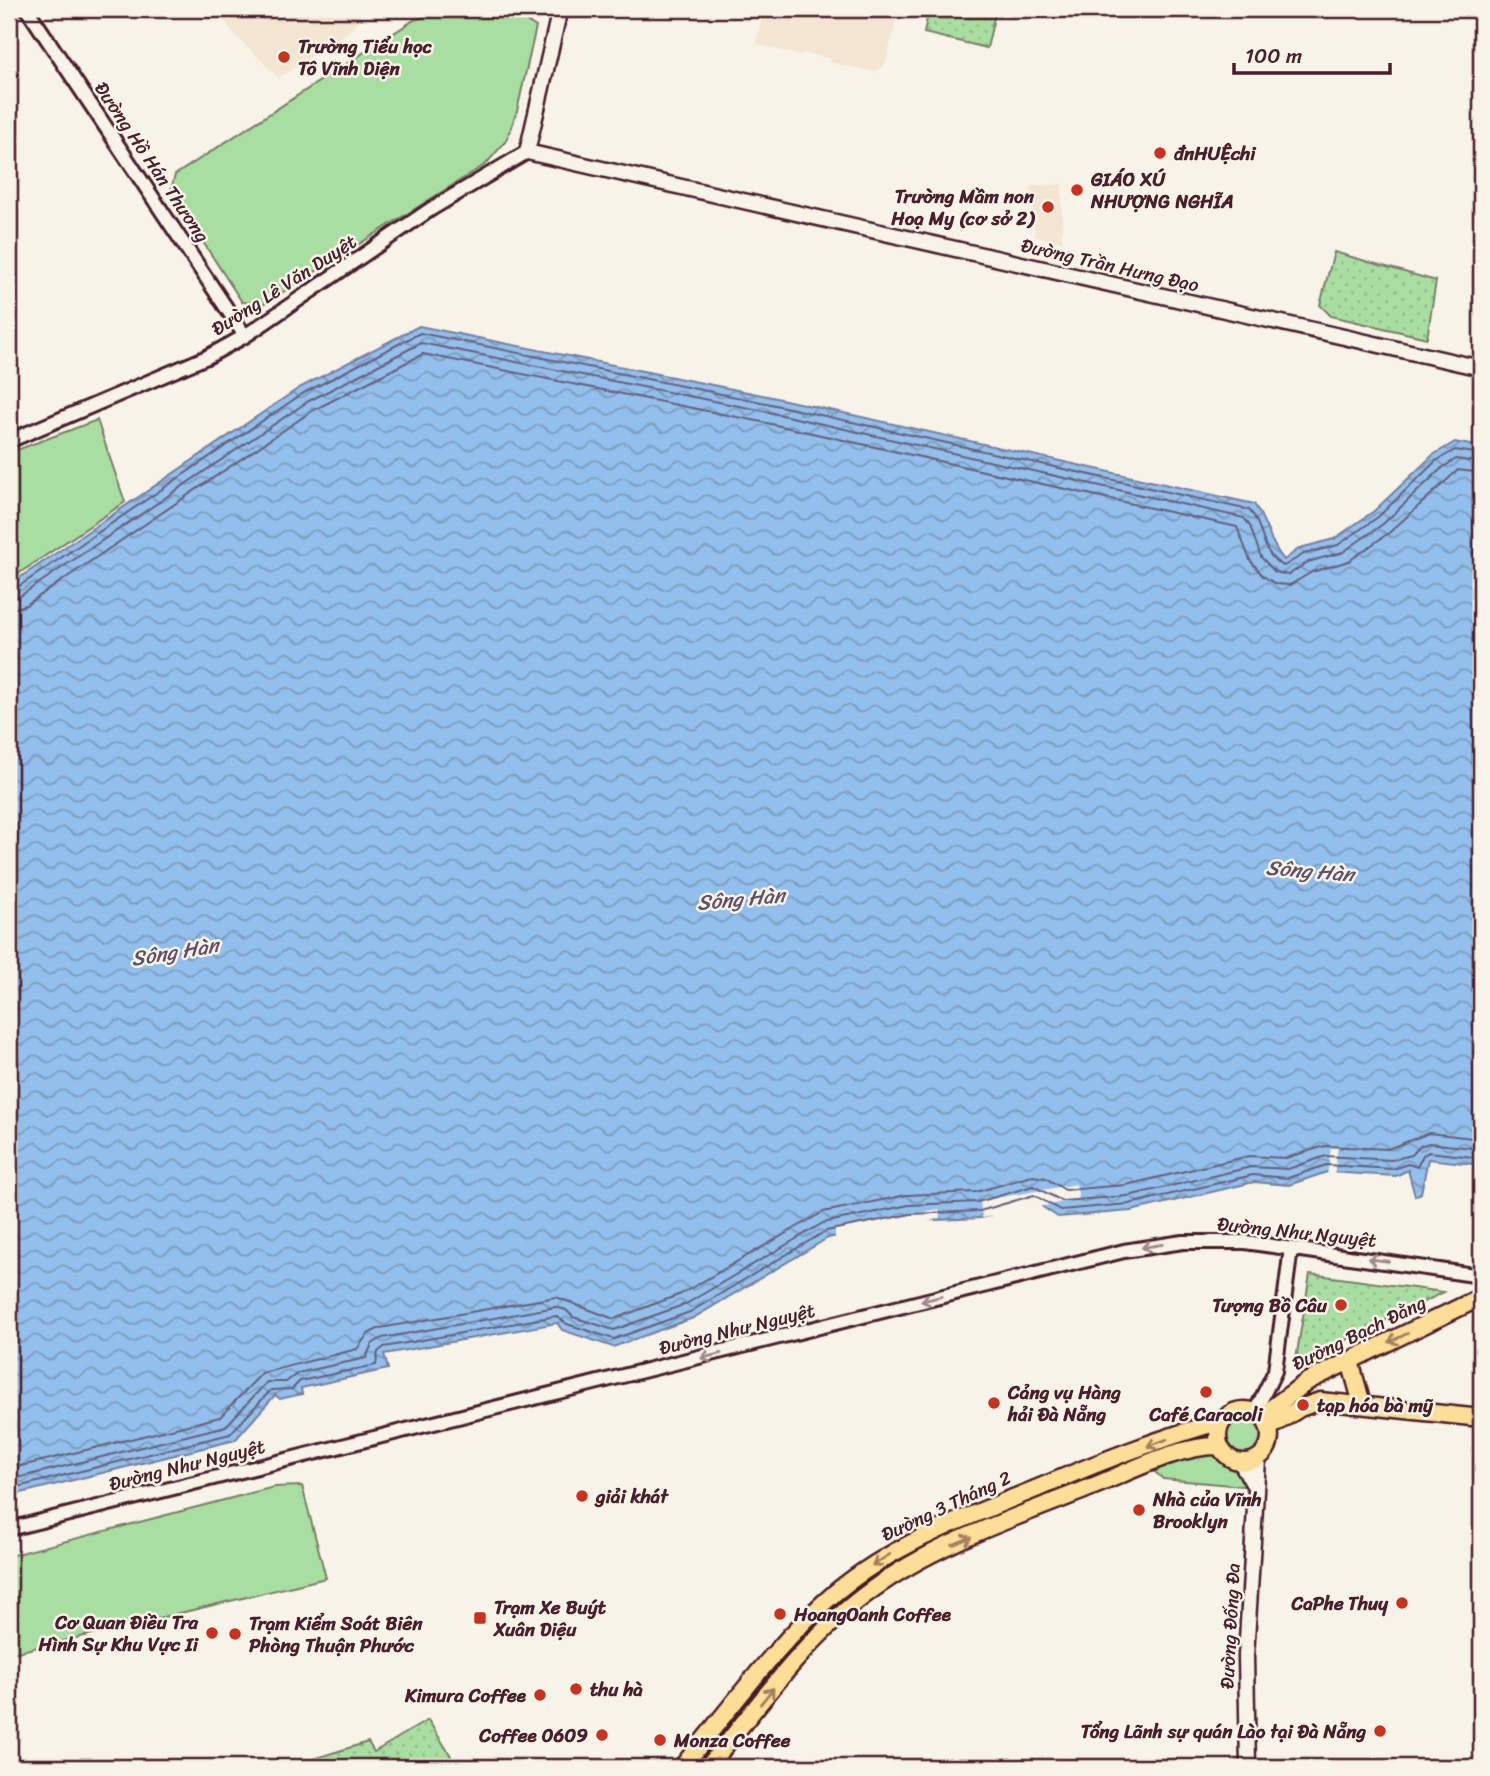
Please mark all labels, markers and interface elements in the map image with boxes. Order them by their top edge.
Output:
place label: Trường Tiểu học Tô Vĩnh Diện [298,30,433,85]
scale bar [1234,32,1390,76]
text: 100 m [1245,37,1302,75]
marker: Trường Tiểu học Tô Vĩnh Diện [276,49,292,65]
street label: Đường Hồ Hán Thương [86,75,219,250]
place label: đnHUỆchi [1174,137,1257,170]
marker: đnHUỆchi [1152,145,1168,161]
place label: GIÁO XÚ NHƯỢNG NGHĨA [1090,163,1234,218]
place label: Trường Mầm non Hoạ My (cơ sở 2) [890,180,1035,235]
marker: GIÁO XÚ NHƯỢNG NGHĨA [1069,182,1085,198]
marker: Trường Mầm non Hoạ My (cơ sở 2) [1040,199,1056,215]
street label: Đường Lê Văn Duyệt [205,225,363,345]
street label: Đường Trần Hưng Đạo [1018,228,1203,302]
water label: Sông Hàn [1264,848,1358,894]
water label: Sông Hàn [695,876,789,922]
water label: Sông Hàn [129,926,224,978]
street label: Đường Như Nguyệt [1216,1207,1378,1257]
one-way arrow [1141,1240,1164,1253]
one-way arrow [1367,1253,1390,1266]
street label: Đường Bạch Đằng [1286,1286,1432,1380]
place label: Tượng Bồ Câu [1212,1289,1328,1322]
street label: Đường Như Nguyệt [655,1294,819,1364]
one-way arrow [920,1294,942,1307]
marker: Tượng Bồ Câu [1333,1297,1349,1313]
one-way arrow [1388,1332,1409,1346]
one-way arrow [700,1350,723,1363]
place label: Cảng vụ Hàng hải Đà Nẵng [1007,1376,1121,1431]
marker: Café Caracoli [1198,1384,1214,1400]
place label: tạp hóa bà mỹ [1317,1389,1434,1422]
marker: Cảng vụ Hàng hải Đà Nẵng [986,1395,1002,1411]
marker: tạp hóa bà mỹ [1295,1397,1311,1413]
place label: Café Caracoli [1148,1398,1264,1431]
street label: Đường Như Nguyệt [105,1430,269,1500]
one-way arrow [1147,1437,1169,1450]
street label: Đường 3 Tháng 2 [875,1461,1017,1551]
place label: giải khát [594,1480,669,1513]
place label: Nhà của Vĩnh Brooklyn [1152,1483,1262,1538]
marker: giải khát [574,1488,590,1504]
marker: Nhà của Vĩnh Brooklyn [1131,1502,1147,1518]
one-way arrow [951,1534,972,1547]
one-way arrow [871,1554,891,1568]
street label: Đường Đống Đa [1210,1562,1250,1690]
place label: CaPhe Thuy [1290,1587,1389,1620]
place label: Trạm Xe Buýt Xuân Diệu [493,1591,607,1646]
marker: CaPhe Thuy [1394,1595,1410,1611]
place label: HoangOanh Coffee [793,1598,952,1631]
place label: Cơ Quan Điều Tra Hình Sự Khu Vực Ii [37,1606,200,1661]
marker: HoangOanh Coffee [772,1606,788,1622]
place label: Trạm Kiểm Soát Biên Phòng Thuận Phước [249,1607,423,1662]
marker: Trạm Xe Buýt Xuân Diệu [472,1610,488,1626]
marker: Cơ Quan Điều Tra Hình Sự Khu Vực Ii [204,1625,220,1641]
marker: Trạm Kiểm Soát Biên Phòng Thuận Phước [227,1626,243,1642]
place label: thu hà [590,1673,643,1706]
place label: Kimura Coffee [404,1679,527,1712]
marker: thu hà [568,1681,584,1697]
marker: Kimura Coffee [532,1687,548,1703]
one-way arrow [759,1687,775,1705]
place label: Tổng Lãnh sự quán Lào tại Đà Nẵng [1081,1715,1366,1748]
place label: Coffee 0609 [478,1719,588,1752]
marker: Tổng Lãnh sự quán Lào tại Đà Nẵng [1372,1723,1388,1739]
place label: Monza Coffee [673,1724,791,1757]
marker: Coffee 0609 [594,1727,610,1743]
marker: Monza Coffee [652,1732,668,1748]

